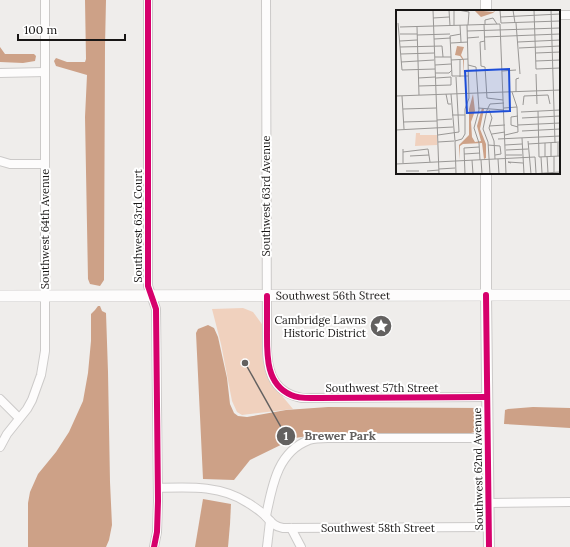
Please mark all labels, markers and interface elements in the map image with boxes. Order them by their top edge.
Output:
inset map [396,10,560,174]
scale bar [18,16,125,42]
text: 100 m [24,22,57,37]
street label: Southwest 63rd Avenue [259,136,273,256]
street label: Southwest 64th Avenue [38,169,52,289]
street label: Southwest 63rd Court [131,169,145,283]
street label: Southwest 56th Street [276,288,391,303]
place label: Cambridge Lawns Historic District [274,313,367,340]
place icon: Cambridge Lawns Historic District [368,313,394,339]
street label: Southwest 57th Street [326,381,439,395]
street label: Southwest 62nd Avenue [470,408,486,530]
callout: Brewer Park [276,424,384,448]
text: 1 [284,428,289,443]
text: Brewer Park [304,428,376,443]
street label: Southwest 58th Street [321,521,436,535]

